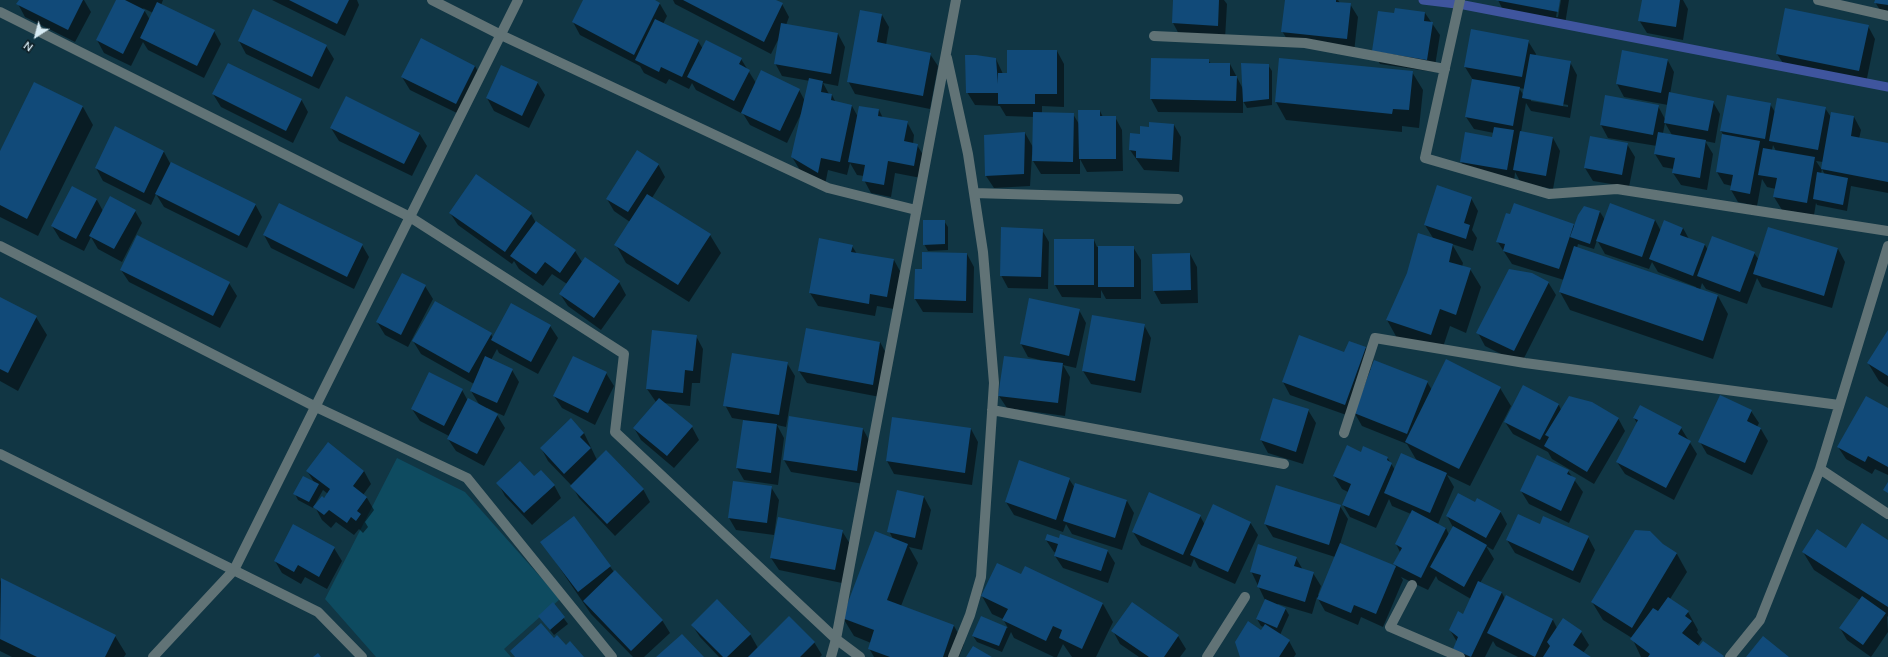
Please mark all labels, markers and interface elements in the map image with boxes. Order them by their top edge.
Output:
north arrow [16,16,56,56]
text: N [21,38,36,55]

